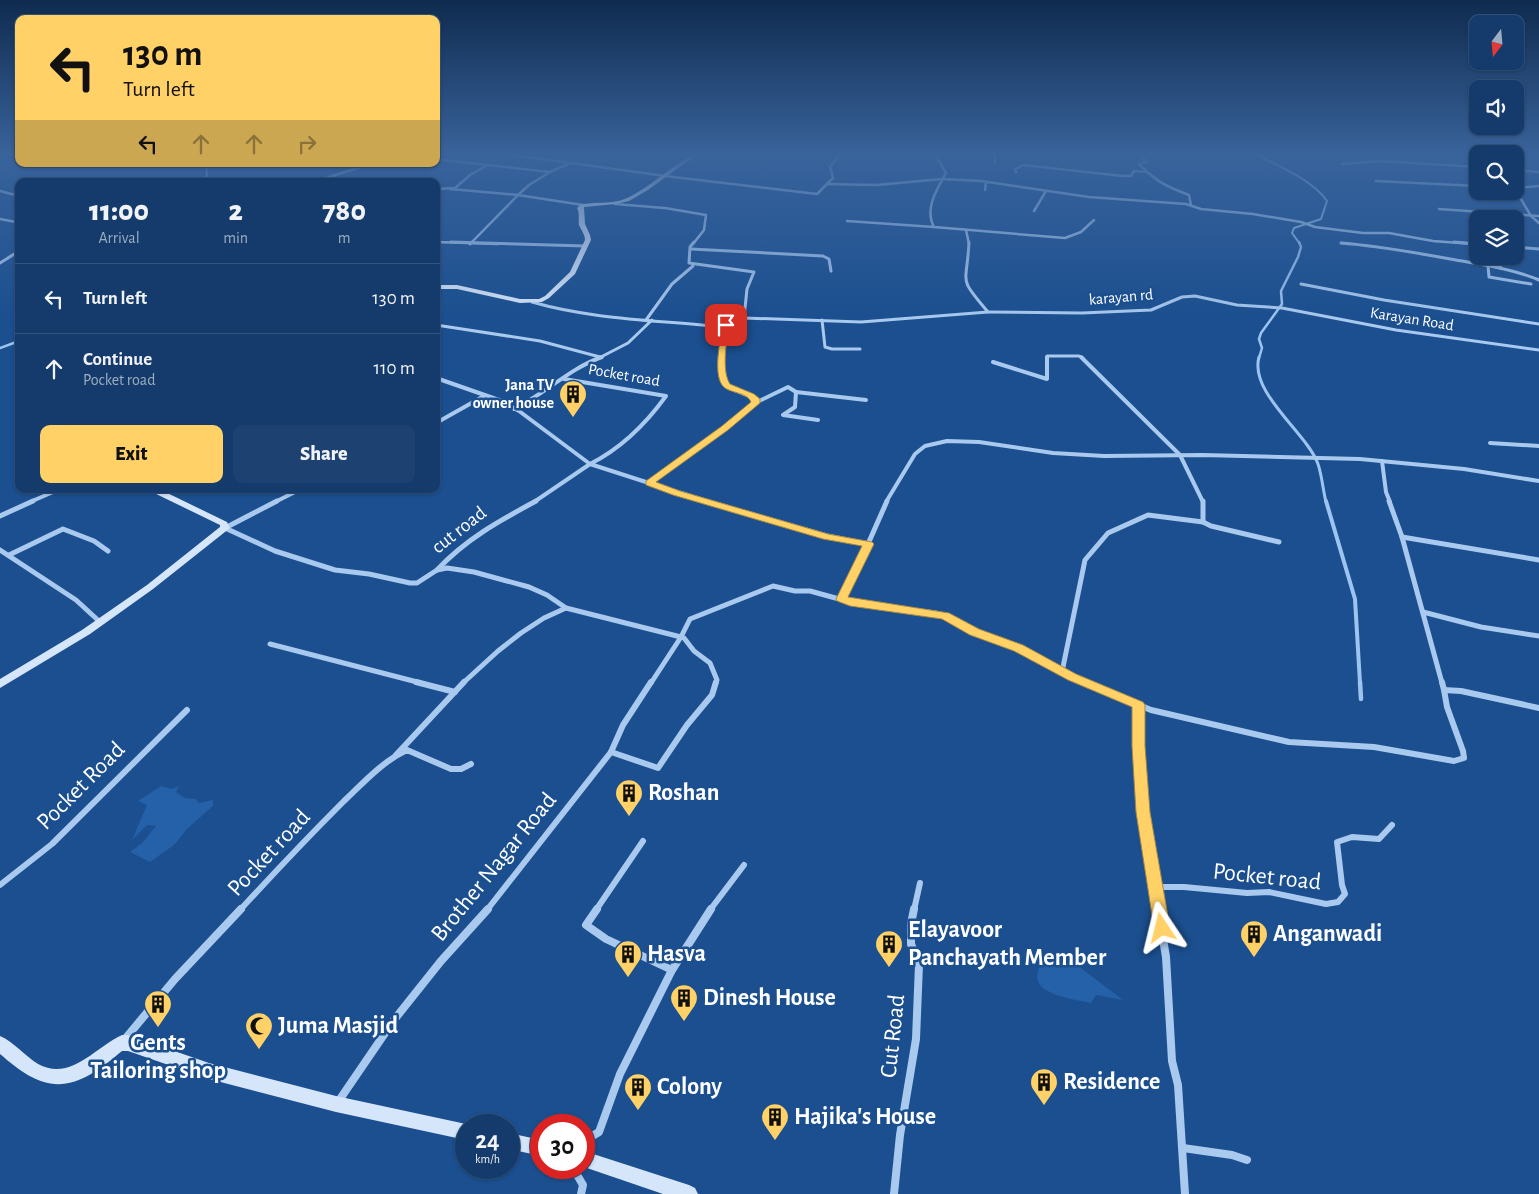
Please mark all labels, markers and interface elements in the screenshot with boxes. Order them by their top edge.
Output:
north arrow [1469,15,1524,70]
map controls [1469,15,1524,265]
icon: left [40,35,105,100]
text: 130 m [123,37,202,72]
text: Turn left [123,78,195,100]
button: sound [1469,80,1524,135]
icon: left [134,130,162,158]
icon: ahead [187,130,215,158]
icon: ahead [240,130,268,158]
icon: right [293,130,321,158]
button: search [1469,145,1524,200]
text: 11:00 [89,196,149,226]
text: 2 [228,196,243,226]
text: 780 [322,196,366,226]
button: layers [1469,210,1524,265]
text: Arrival [98,230,140,246]
text: min [223,230,248,246]
text: m [338,230,350,246]
icon: left [40,285,68,313]
street label: karayan rd [1088,286,1154,309]
text: Turn left [83,289,147,308]
text: 130 m [372,289,415,308]
pin [705,304,747,346]
street label: Karayan Road [1369,304,1455,335]
icon: arrive [712,311,740,339]
text: Continue [83,350,152,369]
icon: ahead [40,355,68,383]
text: 110 m [374,359,415,378]
street label: Pocket road [587,361,661,389]
text: Pocket road [83,372,156,388]
place label: Jana TV owner house [473,377,555,411]
building icon: Jana TV owner house [558,379,588,418]
button: Exit [40,425,223,483]
button: Share [233,425,415,483]
street label: cut road [428,503,490,557]
street label: Pocket Road [32,737,130,835]
building icon: Roshan [614,778,644,817]
place label: Roshan [648,781,719,805]
street label: Brother Nagar Road [427,788,561,946]
street label: Pocket road [223,805,315,901]
street label: Pocket road [1212,859,1322,895]
position arrow [1135,901,1187,953]
place label: Elayavoor Panchayath Member [908,918,1107,970]
building icon: Anganwadi [1239,919,1269,958]
place label: Anganwadi [1273,922,1382,946]
building icon: Elayavoor Panchayath Member [874,929,904,968]
building icon: Hasva [613,939,643,978]
place label: Hasva [647,942,706,966]
building icon: Dinesh House [669,983,699,1022]
place label: Dinesh House [703,986,836,1010]
building icon: Gents Tailoring shop [143,989,173,1028]
street label: Cut Road [877,993,909,1079]
mosque icon: Juma Masjid [244,1011,274,1050]
place label: Juma Masjid [278,1014,398,1038]
place label: Gents Tailoring shop [90,1031,226,1083]
building icon: Residence [1029,1067,1059,1106]
place label: Residence [1063,1070,1160,1094]
building icon: Colony [623,1072,653,1111]
place label: Colony [657,1075,722,1099]
building icon: Hajika's House [760,1102,790,1141]
place label: Hajika's House [794,1105,936,1129]
speed limit sign: 30 [530,1114,595,1179]
text: 24 [475,1128,500,1153]
text: km/h [475,1153,500,1165]

